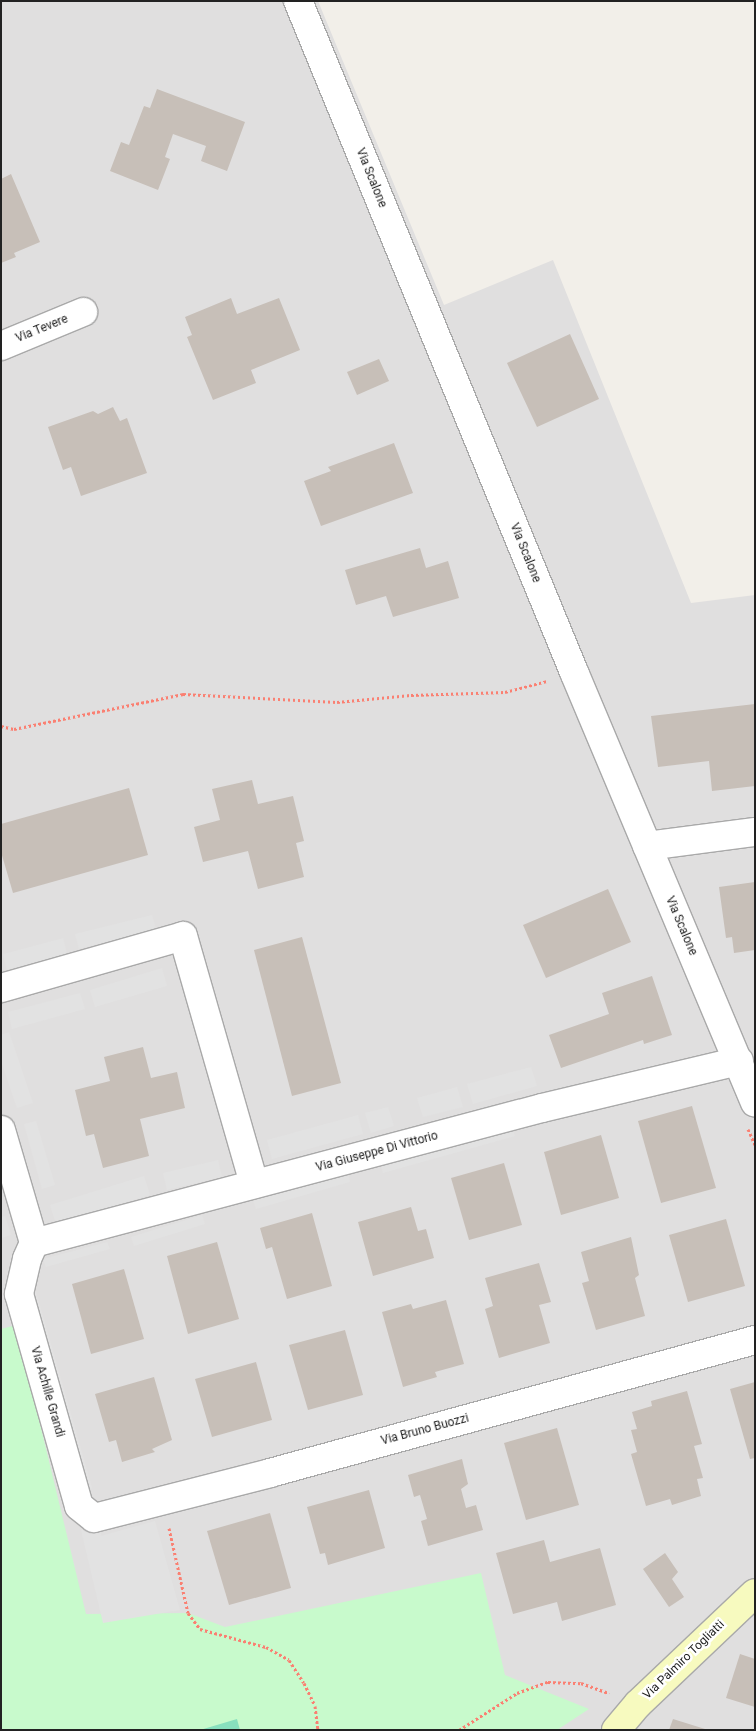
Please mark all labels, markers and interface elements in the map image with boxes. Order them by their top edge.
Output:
street label: Via Scalone [353,146,389,210]
street label: Via Tevere [14,312,70,346]
street label: Via Scalone [507,521,543,585]
street label: Via Scalone [662,894,700,958]
street label: Via Giuseppe Di Vittorio [314,1129,440,1175]
street label: Via Achille Grandi [27,1345,67,1439]
street label: Via Bruno Buozzi [380,1411,470,1449]
street label: Via Palmiro Togliatti [640,1617,728,1703]

